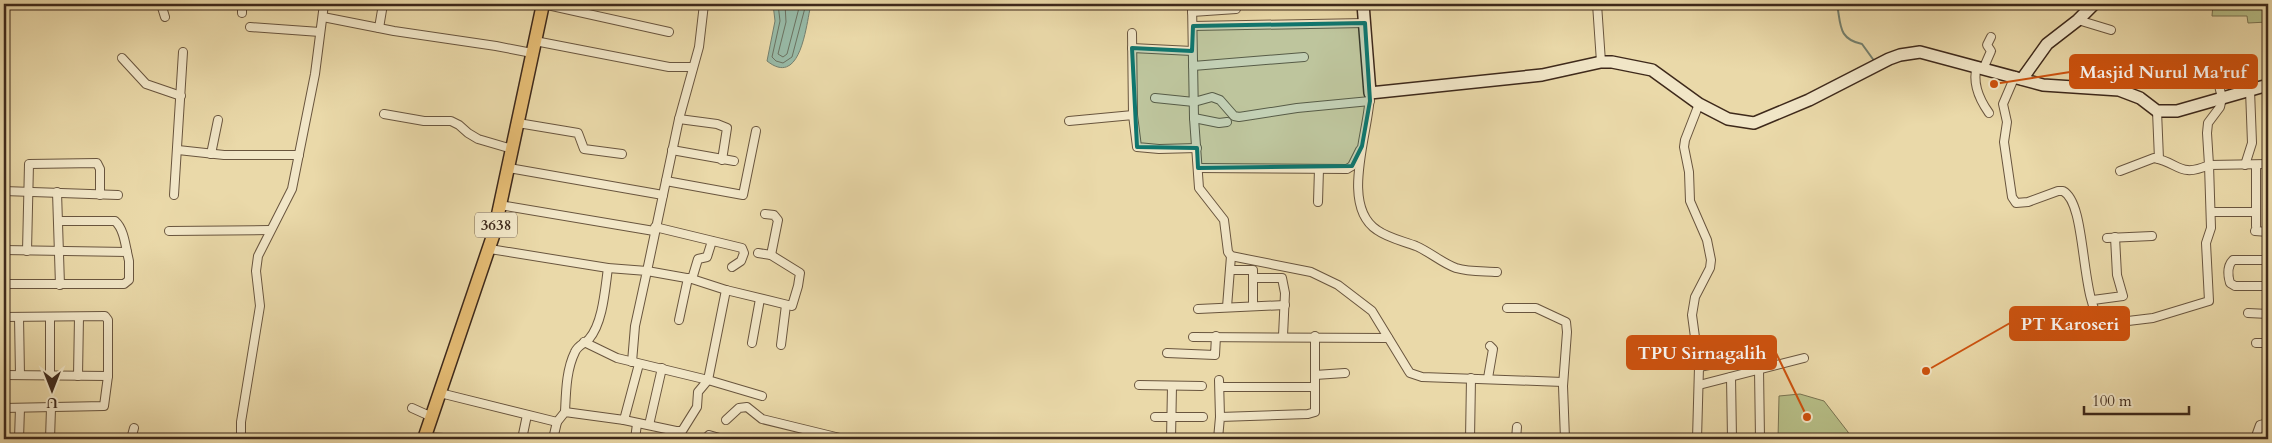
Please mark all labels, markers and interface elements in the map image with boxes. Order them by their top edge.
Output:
callout: Masjid Nurul Ma'ruf [2070,55,2257,88]
text: Masjid Nurul Ma'ruf [2079,60,2249,85]
road number: 3638 [475,212,517,238]
callout: PT Karoseri [2010,307,2129,340]
text: PT Karoseri [2021,312,2119,337]
callout: TPU Sirnagalih [1627,336,1776,369]
text: TPU Sirnagalih [1637,341,1767,366]
north arrow [28,366,78,416]
scale bar [2084,383,2190,415]
text: 100 m [2092,391,2132,411]
text: U [46,393,58,412]

